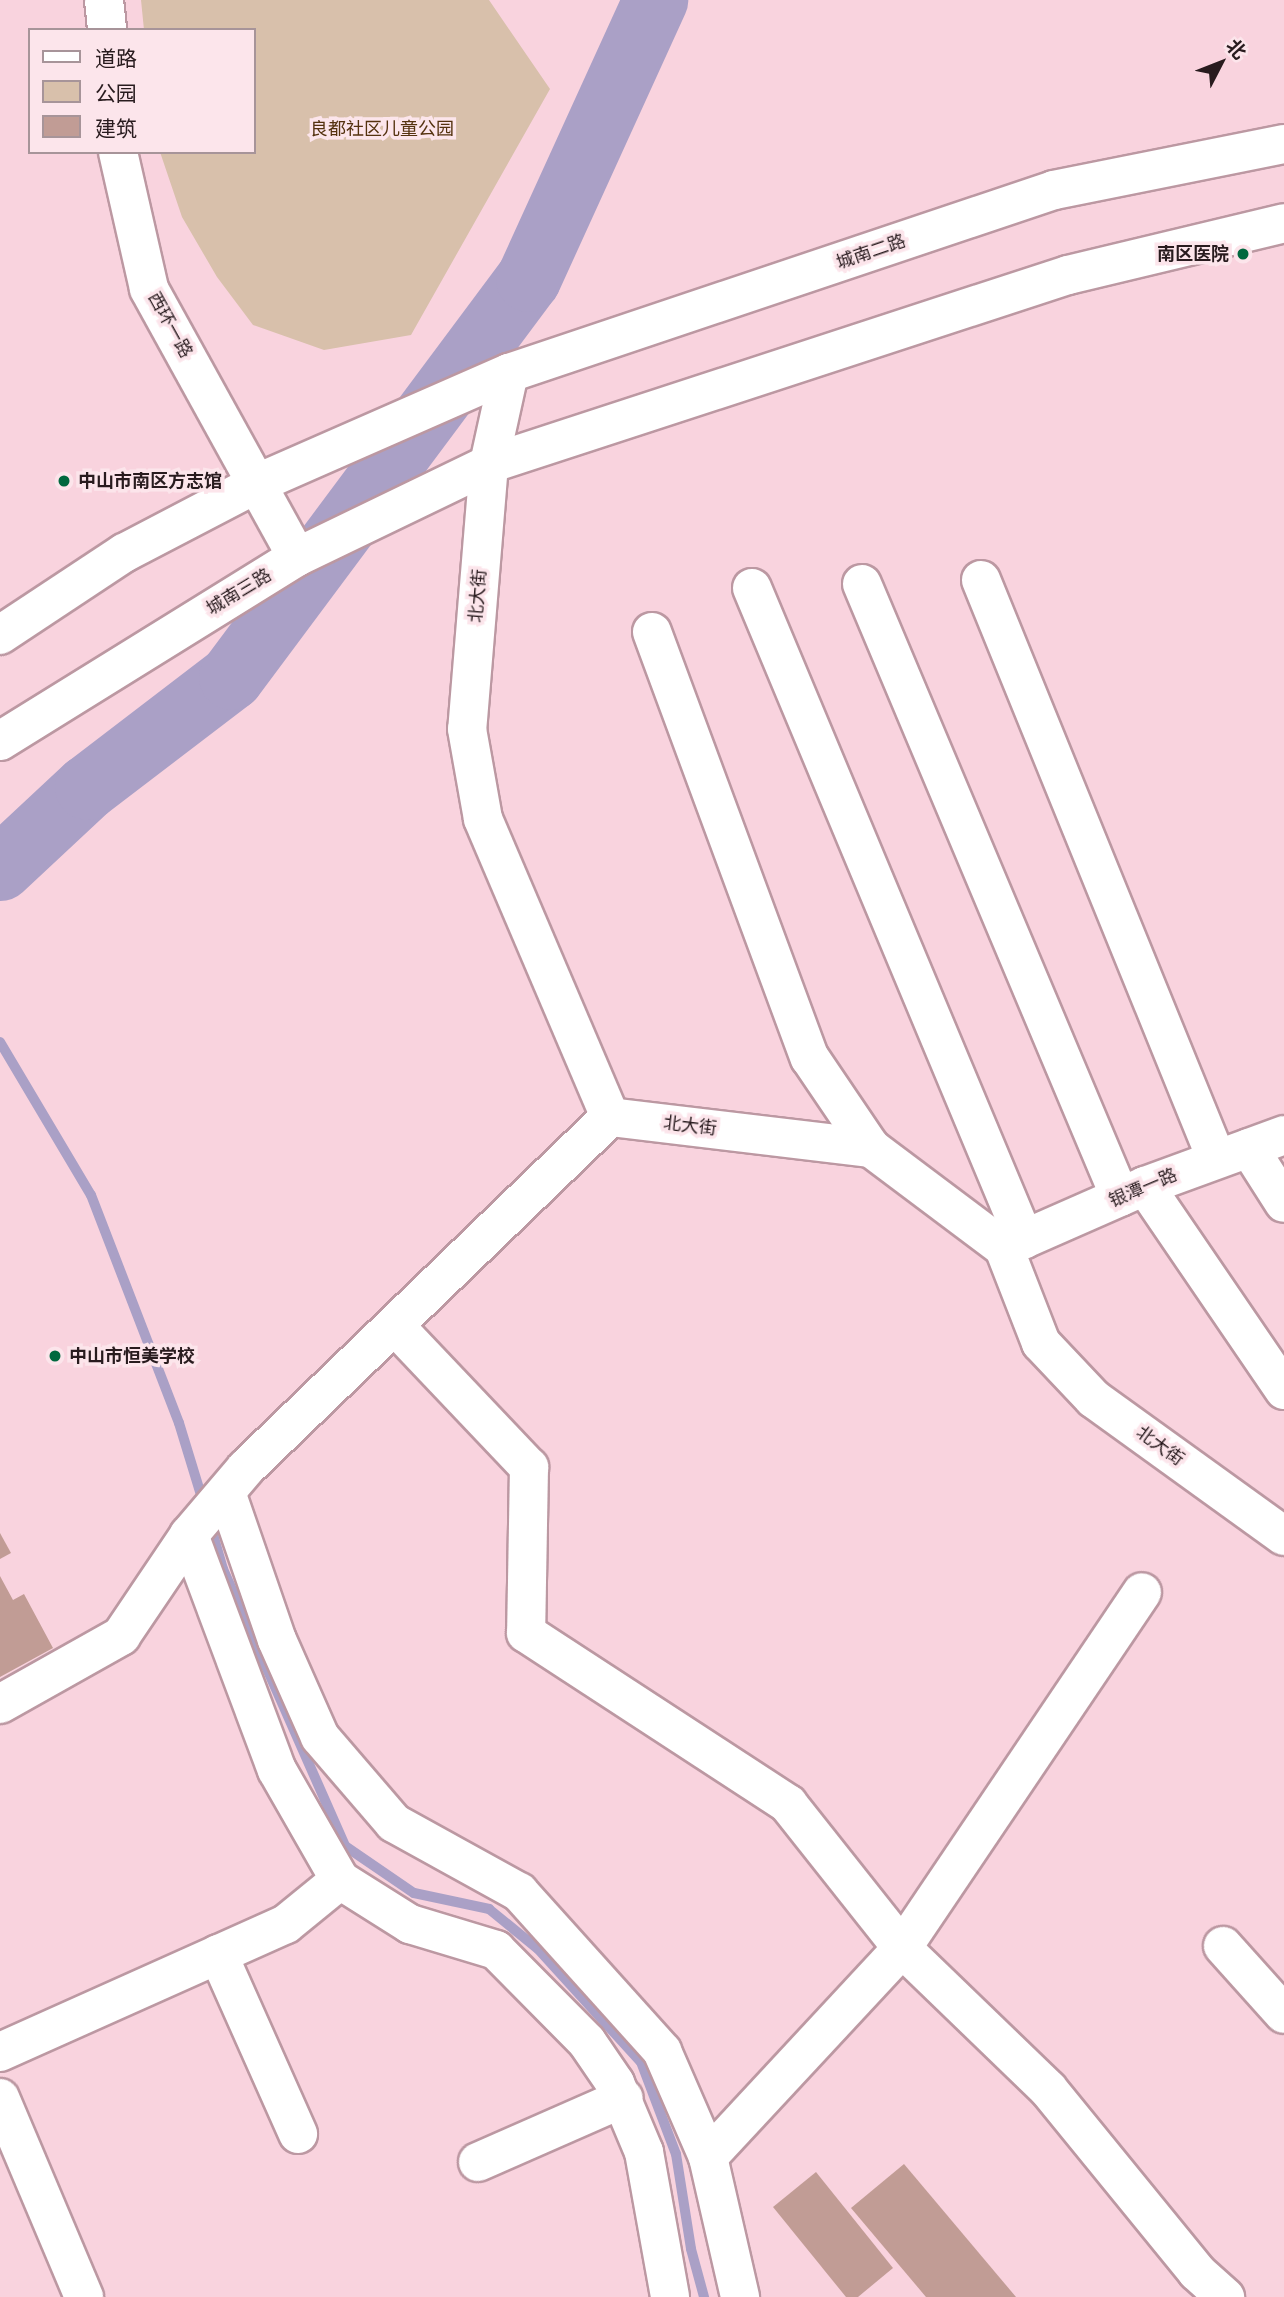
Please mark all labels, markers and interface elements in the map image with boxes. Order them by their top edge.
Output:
legend [28,28,256,154]
north arrow [1186,28,1256,98]
text: 北 [1222,35,1251,63]
text: 道路 [95,47,137,71]
text: 公园 [95,82,137,106]
text: 建筑 [95,117,137,141]
park label: 良都社区儿童公园 [310,118,454,140]
street label: 城南二路 [833,230,909,274]
place label: 南区医院 [1157,243,1229,265]
marker: 南区医院 [1235,246,1251,262]
street label: 西环一路 [143,288,197,362]
place label: 中山市南区方志馆 [78,470,222,492]
marker: 中山市南区方志馆 [56,473,72,489]
street label: 城南三路 [203,564,275,620]
street label: 北大街 [465,568,491,624]
street label: 北大街 [662,1112,718,1140]
street label: 银潭一路 [1106,1164,1180,1212]
place label: 中山市恒美学校 [69,1345,195,1367]
marker: 中山市恒美学校 [47,1348,63,1364]
street label: 北大街 [1132,1421,1188,1471]

